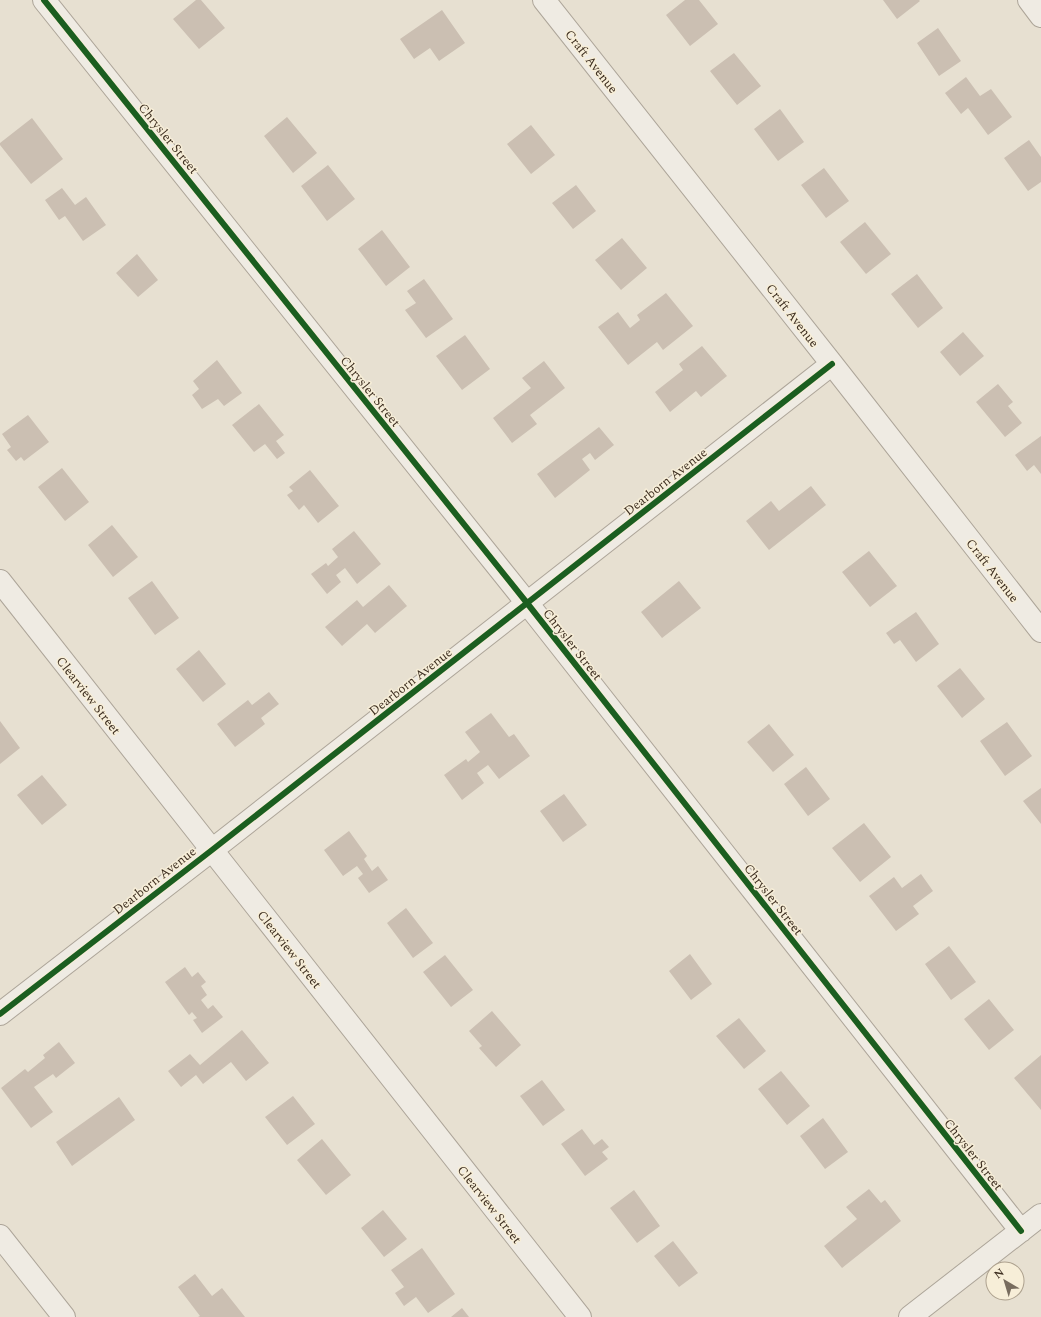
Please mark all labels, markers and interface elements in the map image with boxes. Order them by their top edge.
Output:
street label: Craft Avenue [560,25,623,98]
street label: Chrysler Street [133,99,204,179]
street label: Craft Avenue [761,279,824,352]
street label: Chrysler Street [335,352,406,432]
street label: Dearborn Avenue [620,443,712,521]
street label: Craft Avenue [961,534,1024,607]
street label: Chrysler Street [538,604,607,685]
street label: Dearborn Avenue [365,643,457,721]
street label: Clearview Street [51,652,126,739]
street label: Dearborn Avenue [109,842,201,920]
street label: Chrysler Street [739,859,808,940]
street label: Clearview Street [252,906,327,993]
street label: Chrysler Street [939,1114,1008,1195]
street label: Clearview Street [452,1161,527,1248]
north arrow [985,1261,1025,1301]
text: N [990,1264,1008,1283]

